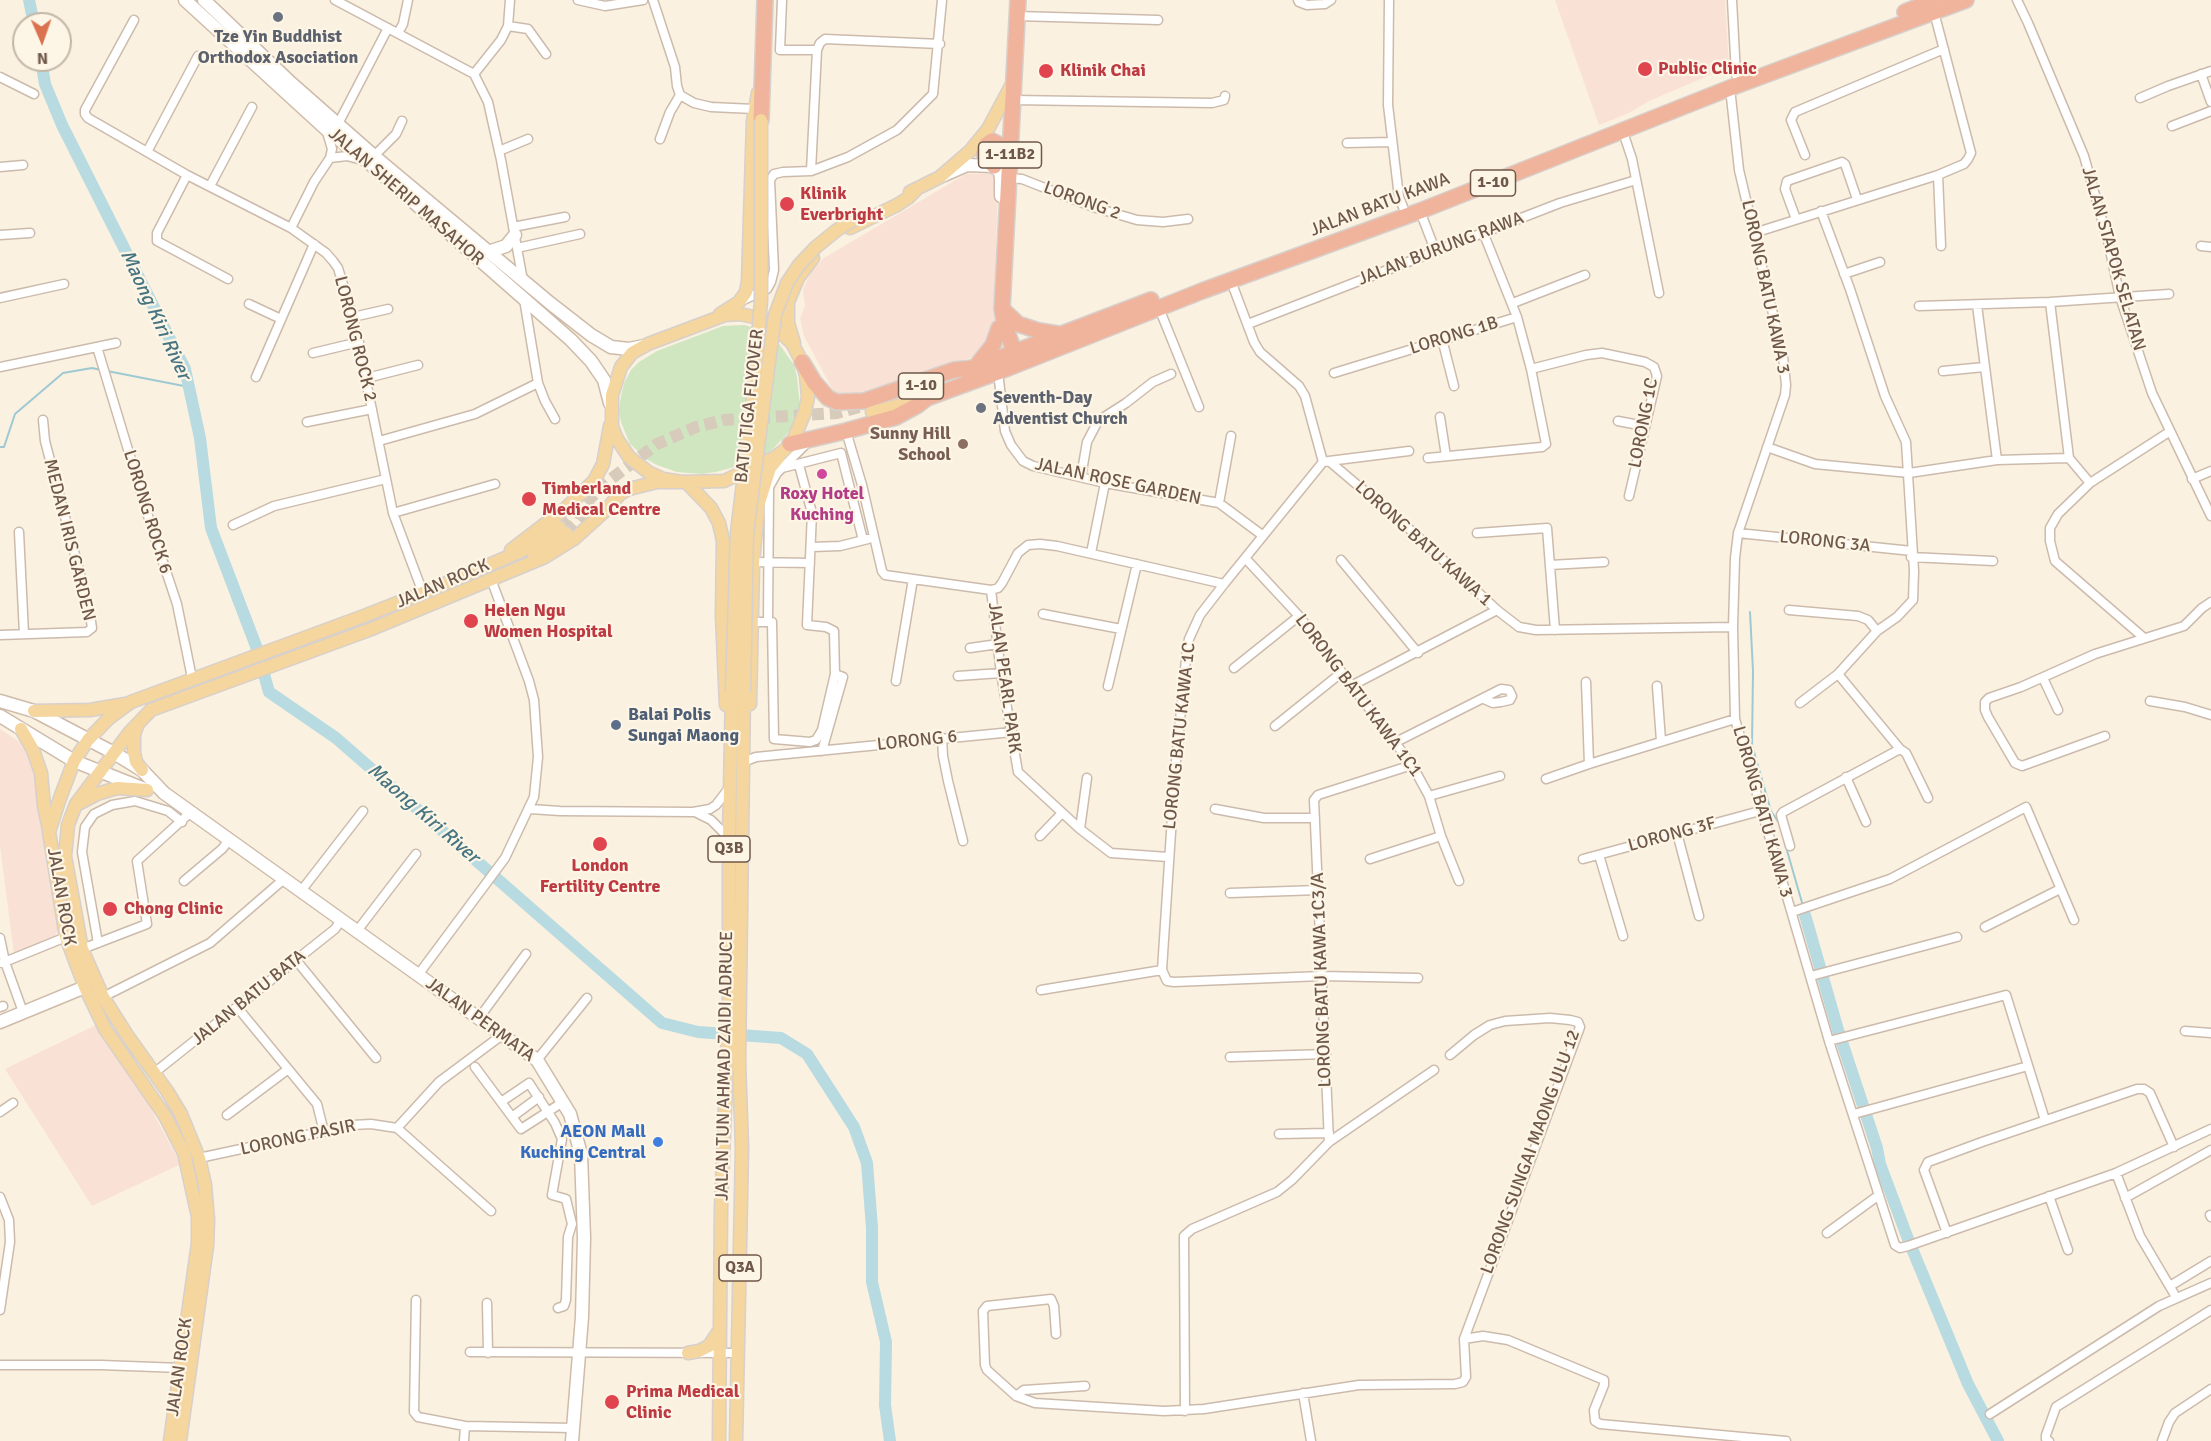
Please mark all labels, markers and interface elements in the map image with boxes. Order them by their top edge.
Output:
marker: Tze Yin Buddhist Orthodox Asociation [271,10,285,24]
north arrow [12,12,72,72]
place label: Tze Yin Buddhist Orthodox Asociation [198,26,358,68]
text: N [37,48,48,68]
place label: Public Clinic [1658,58,1757,80]
place label: Klinik Chai [1060,60,1146,82]
marker: Public Clinic [1636,60,1654,78]
marker: Klinik Chai [1037,62,1055,80]
street label: JALAN SHERIP MASAHOR [324,124,488,270]
road number: 1-11B2 [978,142,1042,168]
street label: JALAN STAPOK SELATAN [2076,164,2150,354]
street label: JALAN BATU KAWA [1307,168,1453,242]
road number: 1-10 [1470,170,1516,196]
street label: LORONG 2 [1040,177,1124,225]
place label: Klinik Everbright [800,183,883,226]
marker: Klinik Everbright [778,195,796,213]
street label: LORONG BATU KAWA 3 [1736,198,1794,376]
street label: JALAN BURUNG RAWA [1355,207,1527,291]
water label: Maong Kiri River [114,246,196,384]
street label: LORONG ROCK 2 [329,274,381,404]
street label: LORONG 1B [1407,312,1501,360]
street label: BATU TIGA FLYOVER [731,328,769,484]
road number: 1-10 [898,373,944,399]
street label: LORONG 1C [1625,376,1663,470]
place label: Seventh-Day Adventist Church [993,387,1128,430]
marker: Seventh-Day Adventist Church [974,401,988,415]
place label: Sunny Hill School [870,423,951,466]
marker: Sunny Hill School [956,437,970,451]
street label: LORONG ROCK 6 [118,447,176,577]
street label: JALAN ROSE GARDEN [1033,454,1203,510]
street label: MEDAN IRIS GARDEN [38,457,100,623]
marker: Roxy Hotel Kuching [815,467,829,481]
street label: LORONG BATU KAWA 1 [1350,477,1496,611]
place label: Timberland Medical Centre [542,478,661,520]
place label: Roxy Hotel Kuching [780,483,864,526]
marker: Timberland Medical Centre [520,490,538,508]
street label: LORONG 3A [1778,526,1872,558]
street label: JALAN ROCK [393,555,493,613]
place label: Helen Ngu Women Hospital [484,600,613,642]
street label: JALAN PEARL PARK [983,601,1025,755]
street label: LORONG BATU KAWA 1C1 [1290,610,1426,782]
marker: Helen Ngu Women Hospital [462,612,480,630]
street label: LORONG BATU KAWA 1C [1159,641,1201,831]
place label: Balai Polis Sungai Maong [628,704,739,746]
marker: Balai Polis Sungai Maong [609,718,623,732]
street label: LORONG BATU KAWA 3 [1727,724,1797,900]
street label: LORONG 6 [876,726,958,756]
water label: Maong Kiri River [362,759,484,869]
street label: LORONG 3F [1626,813,1718,857]
marker: London Fertility Centre [591,835,609,853]
road number: Q3B [708,836,750,862]
street label: JALAN ROCK [42,846,80,948]
place label: London Fertility Centre [540,855,660,898]
street label: LORONG BATU KAWA 1C3/A [1307,872,1337,1088]
place label: Chong Clinic [124,898,223,920]
marker: Chong Clinic [101,900,119,918]
street label: JALAN TUN AHMAD ZAIDI ADRUCE [712,931,738,1201]
street label: JALAN BATU BATA [188,945,310,1051]
street label: JALAN PERMATA [421,973,539,1067]
street label: LORONG SUNGAI MAONG ULU 12 [1477,1027,1585,1277]
street label: LORONG PASIR [238,1115,358,1161]
place label: AEON Mall Kuching Central [520,1121,646,1164]
marker: AEON Mall Kuching Central [651,1135,665,1149]
road number: Q3A [719,1255,761,1281]
street label: JALAN ROCK [162,1316,198,1418]
place label: Prima Medical Clinic [626,1381,739,1424]
marker: Prima Medical Clinic [603,1393,621,1411]

